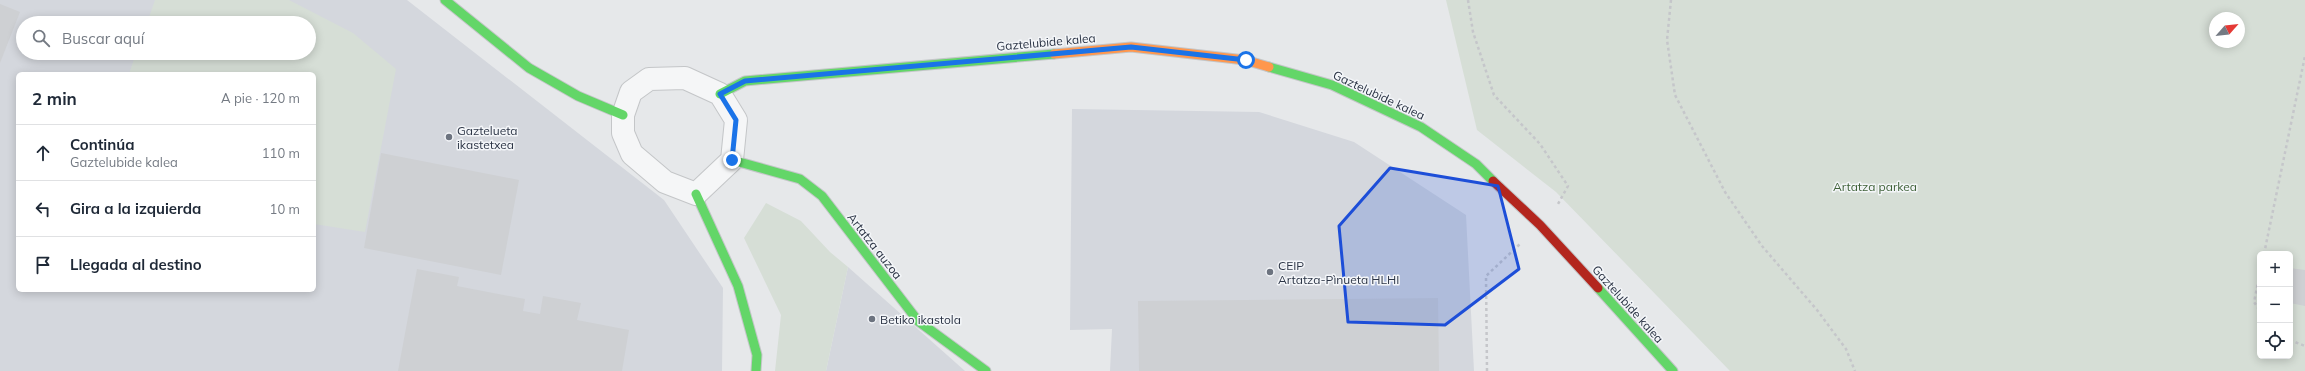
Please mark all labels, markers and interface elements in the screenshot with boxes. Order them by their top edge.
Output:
north arrow [2209,12,2245,48]
search box [16,16,316,60]
icon: search [30,27,52,49]
text: Buscar aquí [62,29,144,48]
street label: Gaztelubide kalea [996,30,1096,54]
route start [1237,51,1255,69]
street label: Gaztelubide kalea [1331,67,1427,123]
text: 2 min [32,88,77,109]
text: A pie · 120 m [221,90,300,106]
place label: Gaztelueta ikastetxea [457,123,518,152]
marker: Gaztelueta ikastetxea [444,132,454,142]
text: Continúa [70,135,135,154]
icon: ahead [32,142,54,164]
text: 110 m [262,145,300,161]
route end [723,151,741,169]
text: Gaztelubide kalea [70,154,178,170]
park label: Artatza parkea [1833,179,1917,194]
icon: left [32,198,54,220]
text: Gira a la izquierda [70,199,201,218]
text: 10 m [270,201,300,217]
street label: Artatza auzoa [844,210,906,282]
map controls [2257,251,2293,359]
button: + [2257,251,2293,287]
icon: arrive [32,254,54,276]
text: Llegada al destino [70,255,202,274]
place label: CEIP Artatza-Pìnueta HLHI [1278,258,1399,287]
street label: Gaztelubide kalea [1589,262,1667,346]
marker: CEIP Artatza-Pìnueta HLHI [1265,267,1275,277]
button: − [2257,287,2293,323]
place label: Betiko ikastola [880,312,961,327]
marker: Betiko ikastola [867,314,877,324]
button: locate [2257,323,2293,359]

